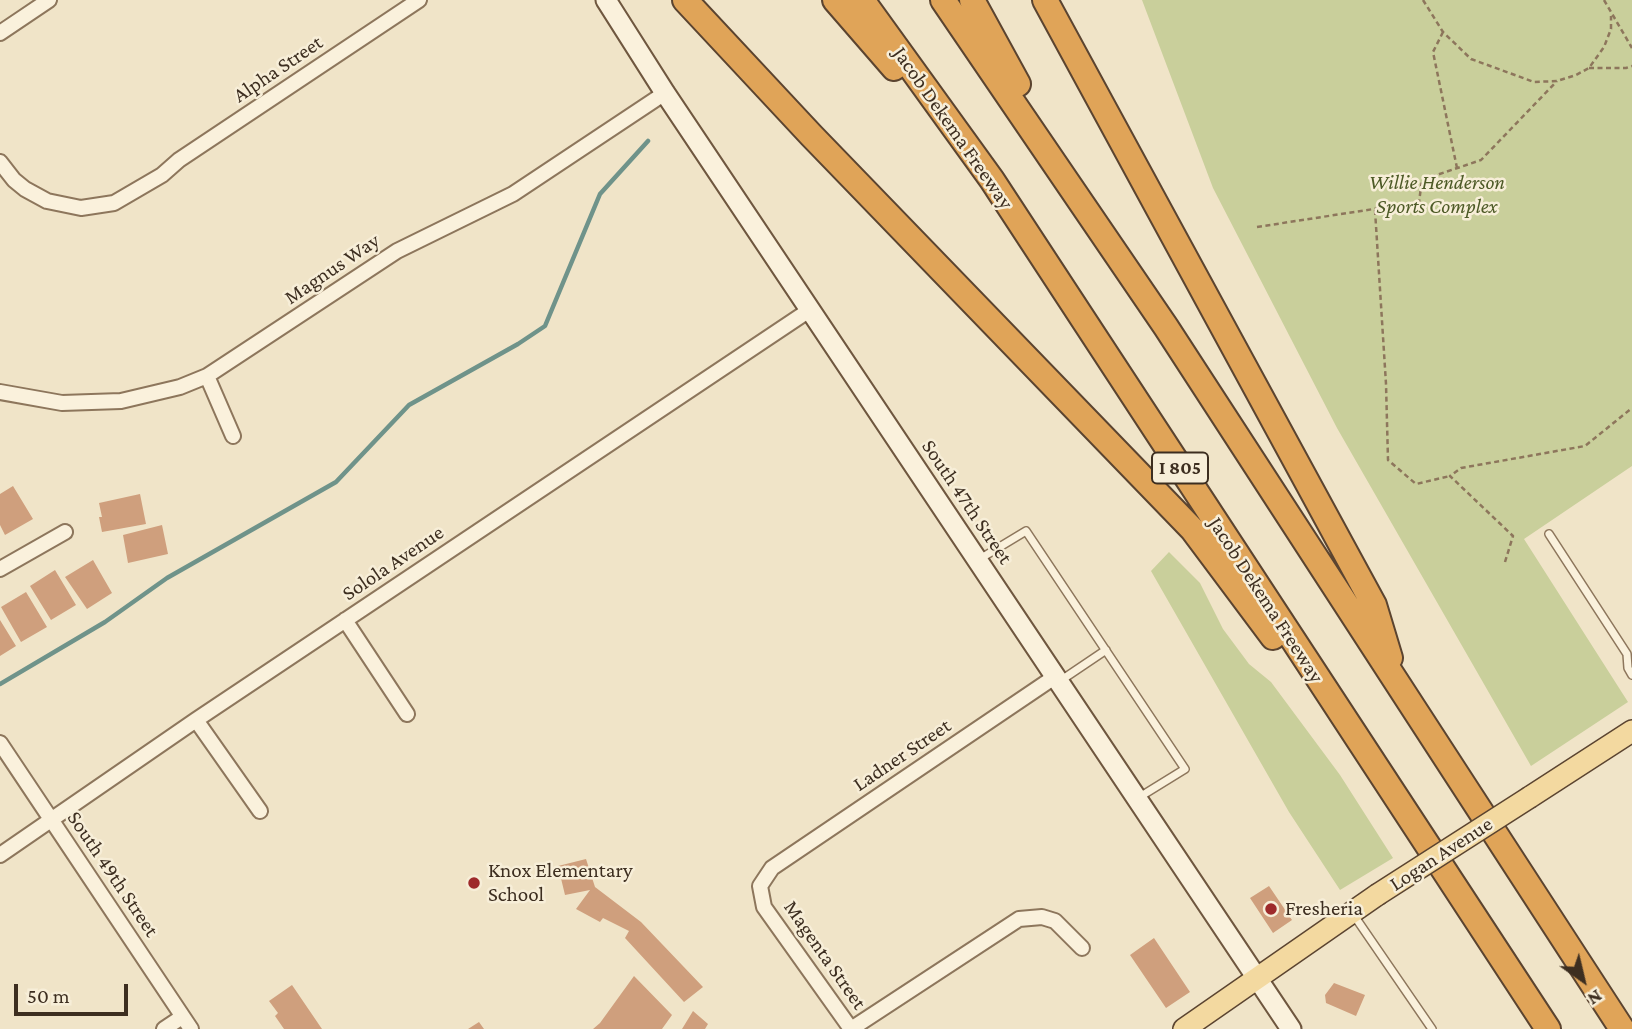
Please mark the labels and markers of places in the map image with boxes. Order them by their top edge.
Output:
place label: Knox Elementary School [488,858,633,908]
marker: Knox Elementary School [466,875,482,891]
place label: Fresheria [1285,896,1363,922]
marker: Fresheria [1263,901,1279,917]

